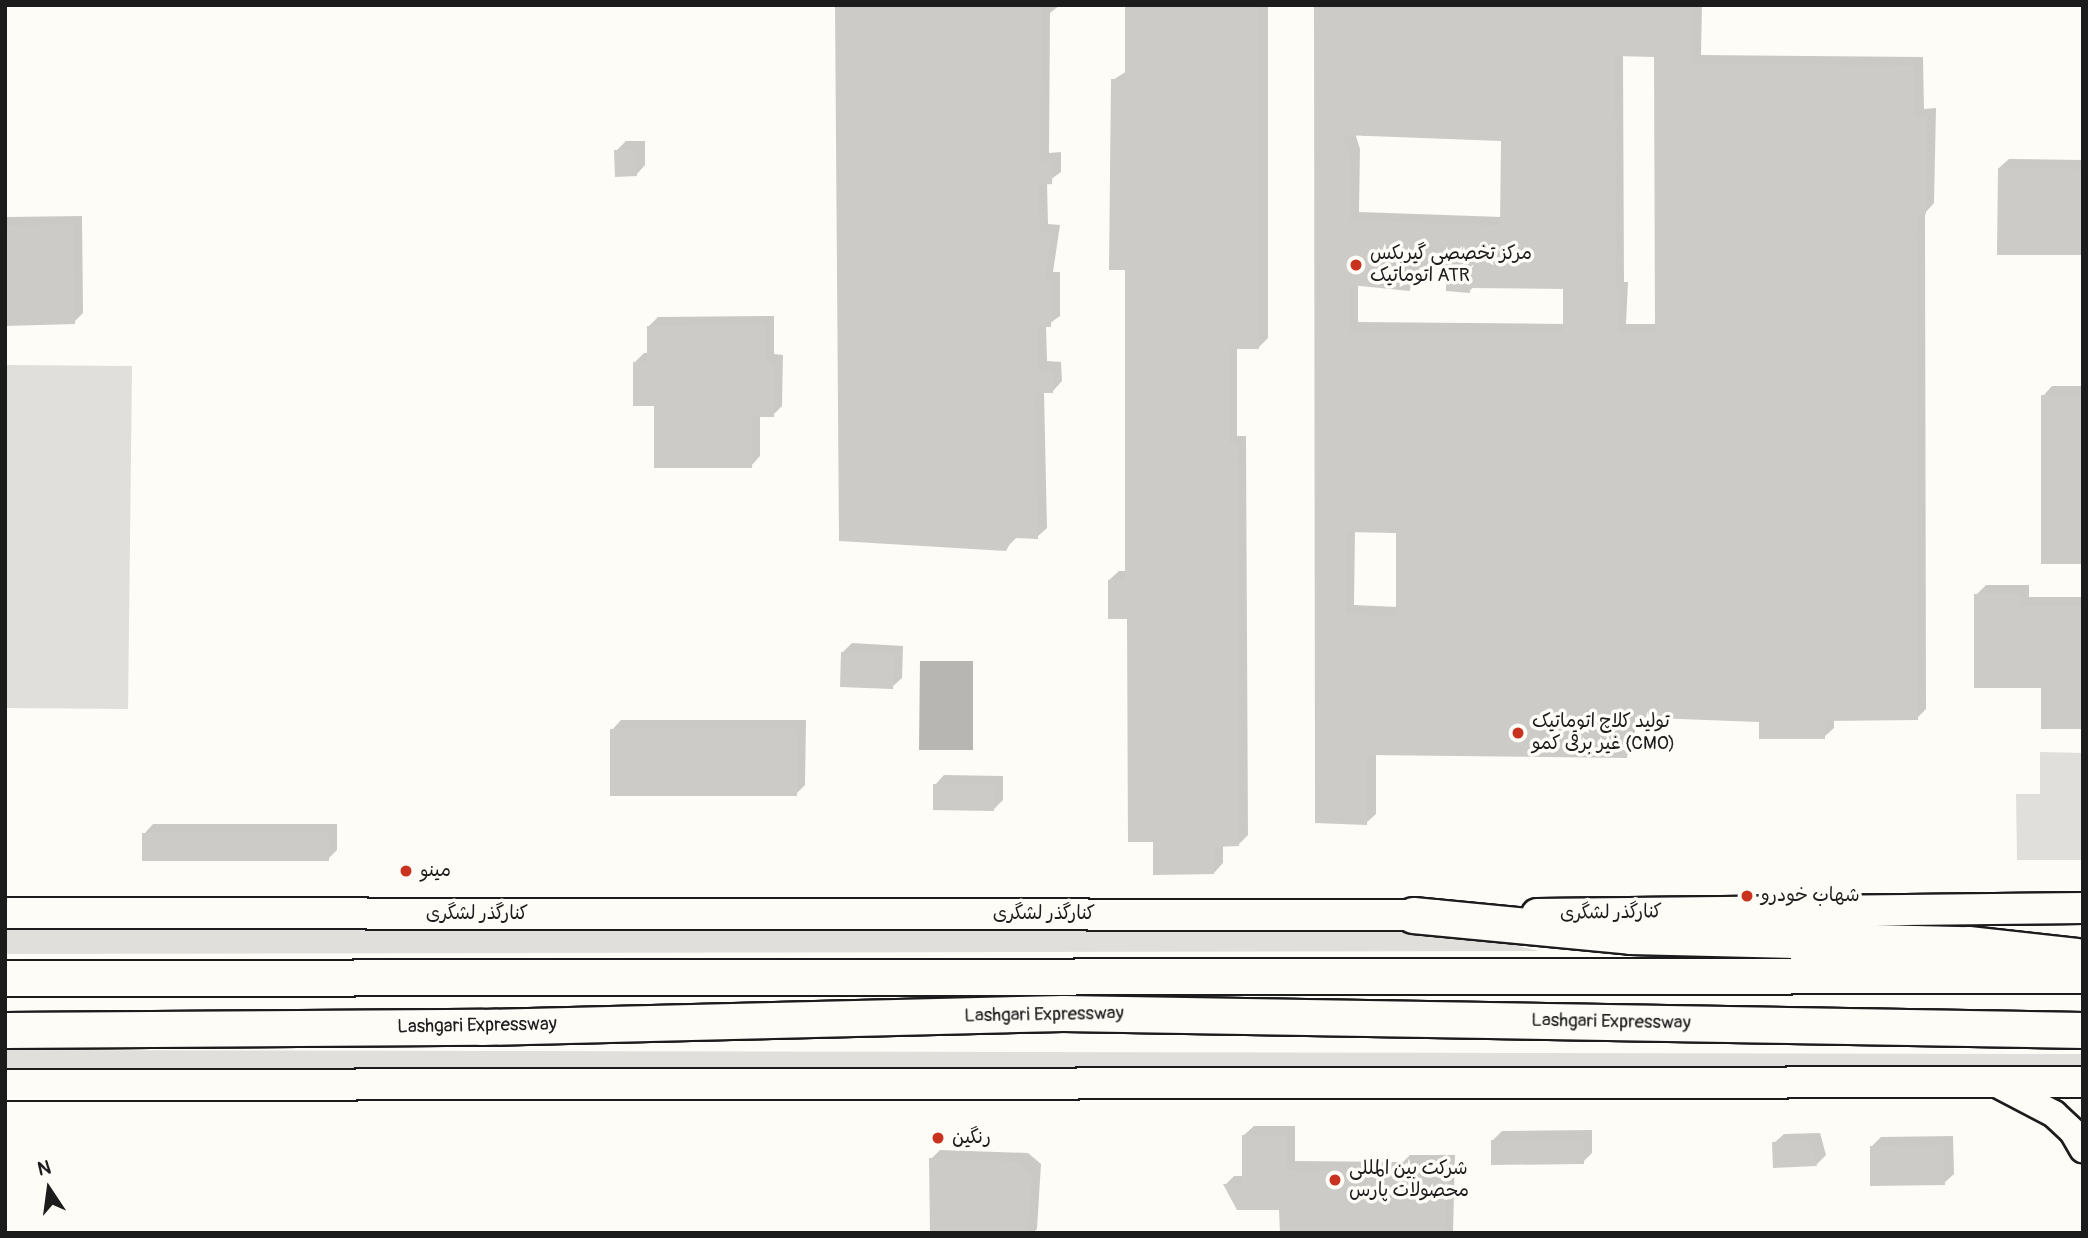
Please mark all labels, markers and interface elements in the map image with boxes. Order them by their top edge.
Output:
place label: مرکز تخصصی گیربکس اتوماتیک ATR [1370,243,1532,287]
marker: مرکز تخصصی گیربکس اتوماتیک ATR [1348,257,1364,273]
place label: تولید کلاچ اتوماتیک غیر برقی کمو (CMO) [1532,711,1675,755]
marker: تولید کلاچ اتوماتیک غیر برقی کمو (CMO) [1510,725,1526,741]
place label: مینو [420,860,451,882]
marker: مینو [398,863,414,879]
place label: شهاب خودرو [1761,885,1860,907]
marker: شهاب خودرو [1739,888,1755,904]
street label: کنارگذر لشگری [1560,901,1662,925]
street label: کنارگذر لشگری [426,903,528,925]
street label: کنارگذر لشگری [993,903,1095,925]
street label: Lashgari Expressway [964,1002,1124,1028]
street label: Lashgari Expressway [1531,1009,1691,1035]
street label: Lashgari Expressway [397,1013,557,1039]
place label: رنگین [952,1127,991,1149]
marker: رنگین [930,1130,946,1146]
north arrow [14,1154,84,1224]
text: N [35,1155,53,1182]
place label: شرکت بین المللی محصولات پارس [1349,1158,1469,1202]
marker: شرکت بین المللی محصولات پارس [1327,1172,1343,1188]

